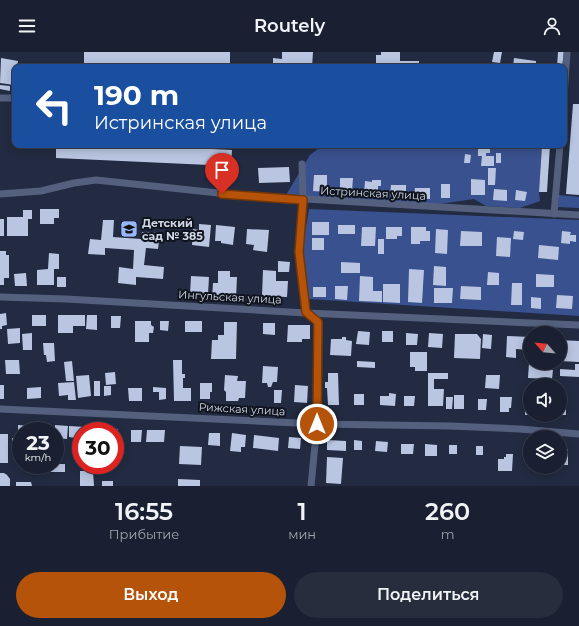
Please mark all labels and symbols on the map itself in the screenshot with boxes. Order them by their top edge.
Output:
pin [205,153,239,194]
street label: Истринская улица [320,183,426,203]
place label: Детский сад № 385 [142,216,203,243]
school or university icon: Детский сад № 385 [119,219,139,239]
street label: Ингульская улица [178,287,282,307]
north arrow [523,326,567,370]
street label: Рижская улица [198,400,286,418]
position arrow [296,403,338,445]
speed limit sign: 30 [72,422,124,474]

